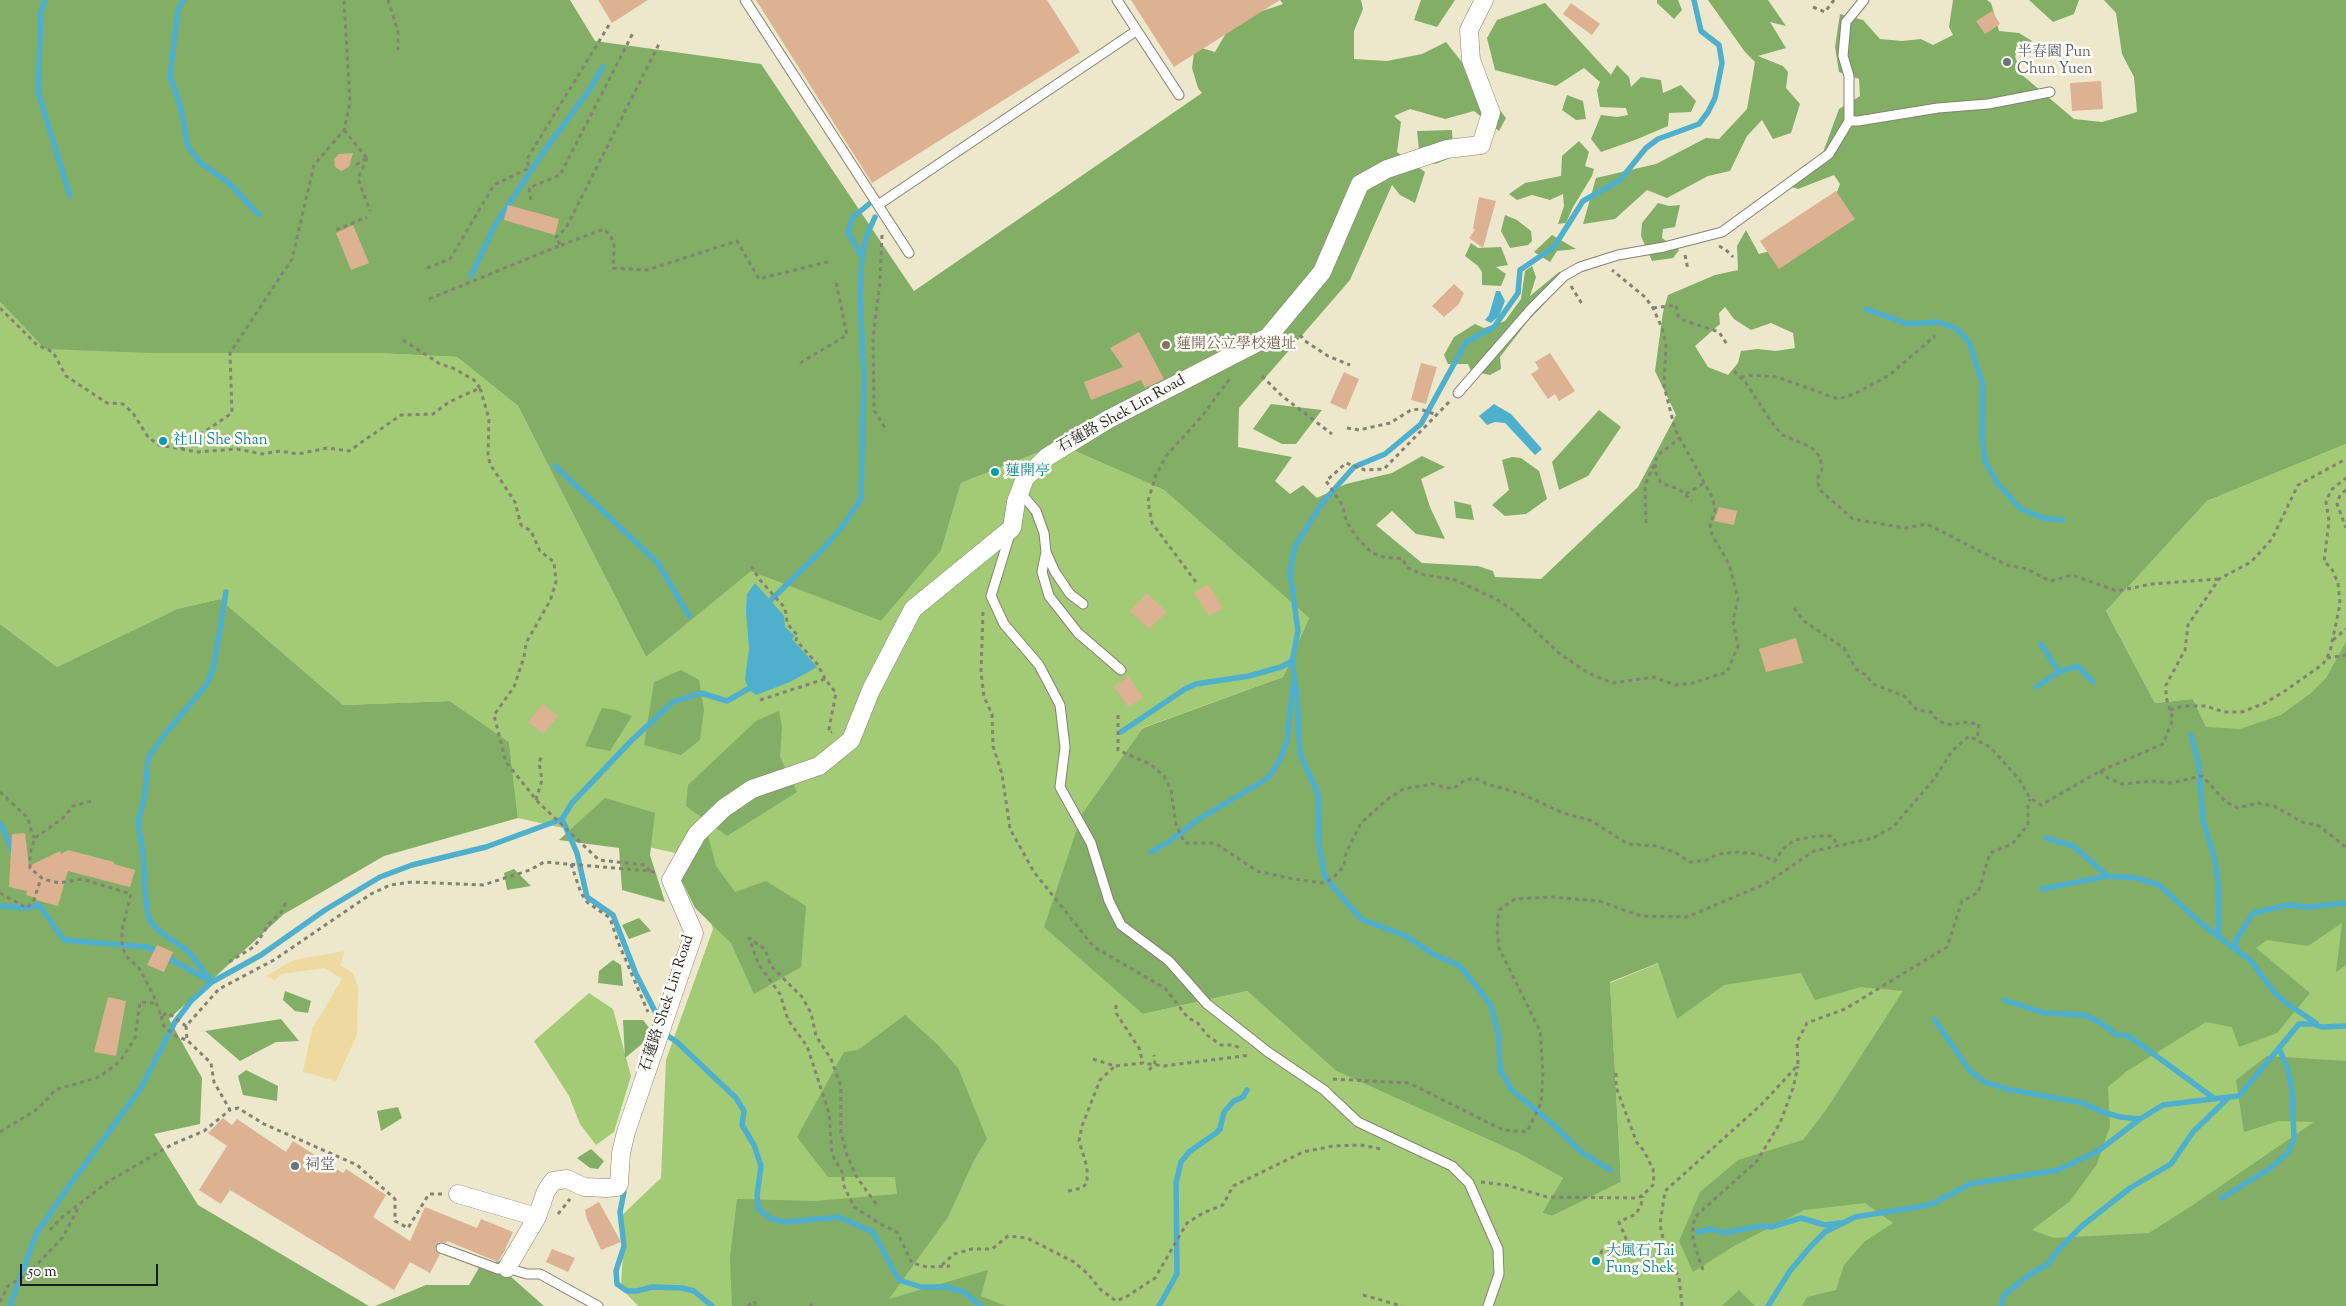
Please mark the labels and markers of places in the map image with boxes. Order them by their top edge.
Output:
place label: 半春園 Pun Chun Yuen [2017,44,2093,79]
marker: 半春園 Pun Chun Yuen [2001,56,2013,68]
place label: 蓮開公立學校遺址 [1176,336,1296,354]
marker: 蓮開公立學校遺址 [1160,339,1172,351]
place label: 社山 She Shan [173,432,267,450]
marker: 社山 She Shan [157,435,169,447]
place label: 蓮開亭 [1005,463,1050,481]
marker: 蓮開亭 [989,466,1001,478]
place label: 祠堂 [305,1157,335,1175]
marker: 祠堂 [289,1160,301,1172]
place label: 大風石 Tai Fung Shek [1606,1243,1675,1278]
marker: 大風石 Tai Fung Shek [1590,1255,1602,1267]

